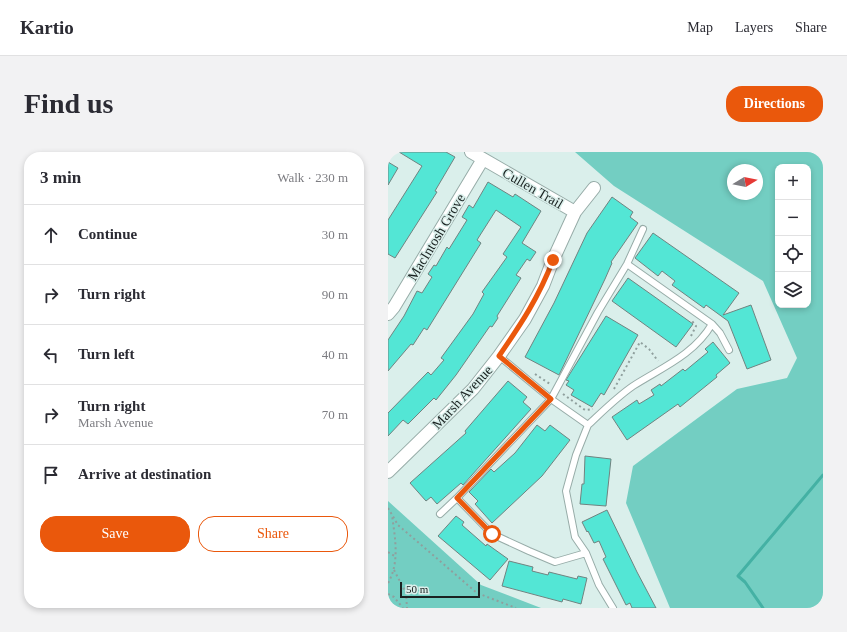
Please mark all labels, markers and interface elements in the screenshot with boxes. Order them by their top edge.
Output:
text: Kartio [20,17,74,38]
text: Map [687,20,713,35]
text: Layers [735,20,773,35]
text: Share [795,20,827,35]
button: Directions [726,86,823,122]
text: Find us [24,88,114,119]
north arrow [727,164,763,200]
map controls [775,164,811,308]
button: + [775,164,811,200]
street label: Cullen Trail [500,165,566,212]
text: 3 min [40,168,81,187]
text: Walk · 230 m [277,170,348,185]
street label: MacIntosh Grove [405,191,468,283]
button: − [775,200,811,236]
icon: ahead [40,224,62,246]
text: Continue [78,226,137,242]
text: 30 m [322,227,348,242]
button: locate [775,236,811,272]
route end [544,251,562,269]
button: layers [775,272,811,308]
icon: right [40,284,62,306]
text: Turn right [78,286,145,302]
text: 90 m [322,287,348,302]
icon: left [40,344,62,366]
text: Turn left [78,346,135,362]
text: 40 m [322,347,348,362]
street label: Marsh Avenue [429,363,495,432]
text: Turn right [78,398,145,414]
icon: right [40,404,62,426]
text: 70 m [322,407,348,422]
text: Marsh Avenue [78,415,153,430]
icon: arrive [40,464,62,486]
text: Arrive at destination [78,466,211,482]
button: Save [40,516,190,552]
button: Share [198,516,348,552]
route start [483,525,501,543]
scale bar [400,580,480,599]
text: 50 m [406,583,428,595]

